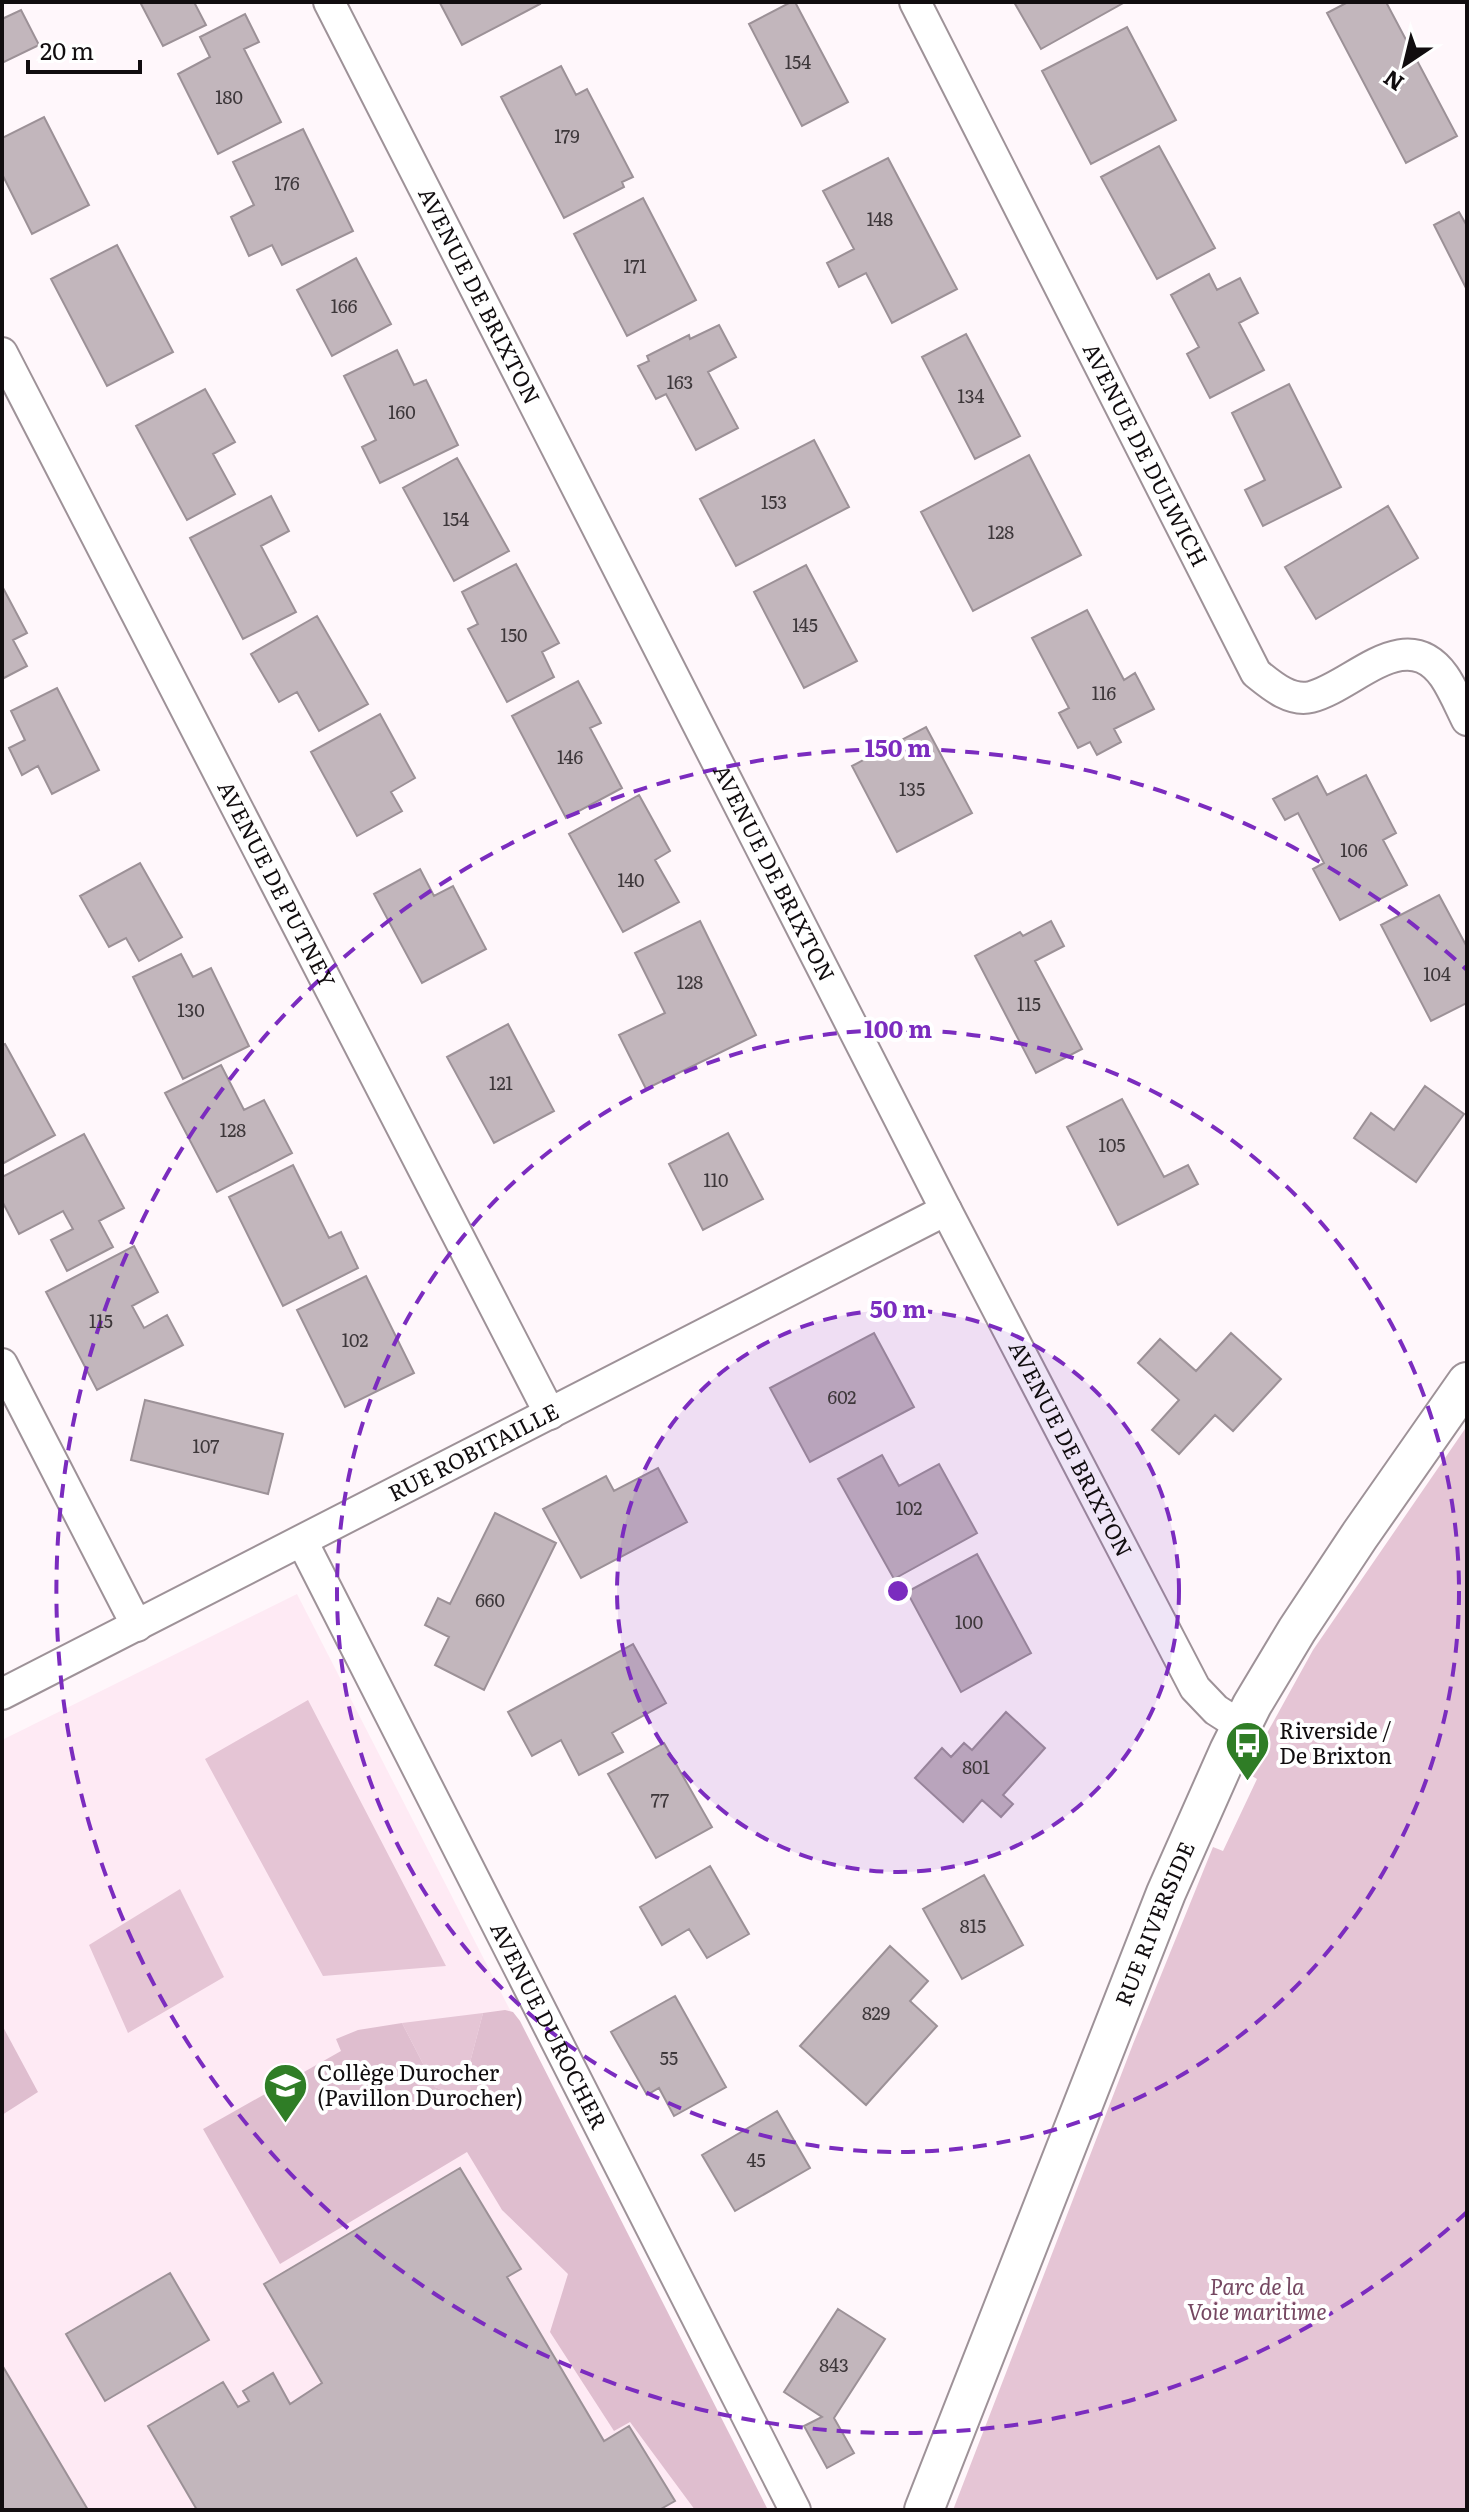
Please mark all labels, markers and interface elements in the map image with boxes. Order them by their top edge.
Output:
scale bar [28,24,140,74]
north arrow [1365,24,1445,104]
text: 20 m [40,32,94,67]
house number: 154 [785,48,811,75]
text: N [1376,63,1410,100]
house number: 180 [215,83,243,110]
house number: 179 [554,122,580,149]
house number: 176 [274,169,300,196]
street label: AVENUE DE BRIXTON [411,181,550,409]
house number: 148 [867,205,893,232]
house number: 171 [623,252,647,279]
house number: 166 [331,292,358,319]
street label: AVENUE DE DULWICH [1076,336,1217,572]
house number: 163 [667,368,693,395]
house number: 134 [958,382,985,409]
house number: 160 [388,398,416,425]
house number: 153 [761,488,787,515]
house number: 154 [443,505,469,532]
house number: 128 [988,518,1014,545]
house number: 145 [792,611,818,638]
house number: 150 [501,621,527,648]
house number: 116 [1092,679,1116,706]
text: 150 m [865,729,931,764]
house number: 146 [557,743,583,770]
street label: AVENUE DE BRIXTON [706,758,844,987]
street label: AVENUE DE PUTNEY [211,774,345,993]
house number: 135 [899,775,925,802]
house number: 106 [1340,836,1368,863]
house number: 140 [618,866,644,893]
house number: 104 [1423,960,1451,987]
house number: 128 [677,968,703,995]
house number: 115 [1017,990,1041,1017]
house number: 130 [177,996,205,1023]
text: 100 m [864,1010,932,1045]
house number: 121 [489,1069,513,1096]
house number: 128 [220,1116,246,1143]
house number: 105 [1099,1131,1125,1158]
house number: 110 [703,1166,729,1193]
text: 50 m [870,1290,926,1325]
house number: 115 [89,1307,113,1334]
house number: 102 [342,1326,368,1353]
street label: AVENUE DE BRIXTON [1002,1334,1142,1562]
house number: 602 [827,1383,857,1410]
street label: RUE ROBITAILLE [382,1393,564,1508]
house number: 107 [193,1432,219,1459]
house number: 102 [896,1494,922,1521]
centre of rings [884,1577,912,1605]
house number: 660 [475,1586,505,1613]
house number: 100 [955,1608,983,1635]
place label: Riverside / De Brixton [1279,1713,1392,1771]
bus stop icon: Riverside / De Brixton [1224,1720,1272,1783]
house number: 801 [962,1753,990,1780]
house number: 77 [651,1786,669,1813]
street label: RUE RIVERSIDE [1105,1836,1202,2010]
house number: 815 [960,1912,986,1939]
street label: AVENUE DUROCHER [483,1916,617,2135]
house number: 829 [862,1999,890,2026]
house number: 55 [660,2044,678,2071]
place label: Collège Durocher (Pavillon Durocher) [317,2055,523,2113]
school or university icon: Collège Durocher (Pavillon Durocher) [262,2062,310,2125]
house number: 45 [746,2146,766,2173]
park label: Parc de la Voie maritime [1187,2269,1327,2327]
house number: 843 [819,2351,849,2378]

